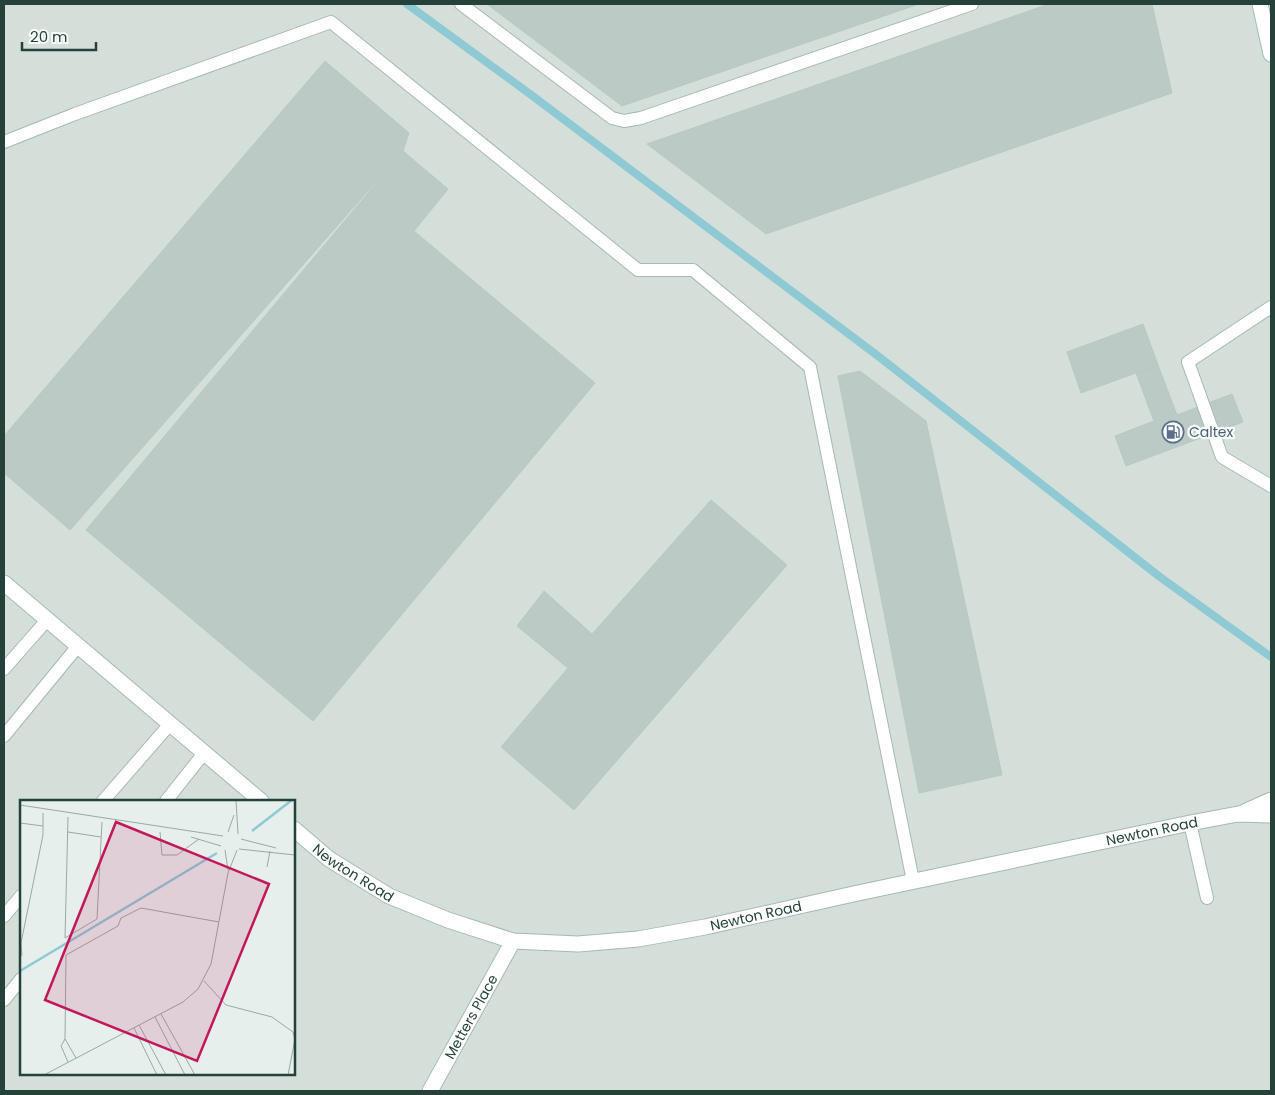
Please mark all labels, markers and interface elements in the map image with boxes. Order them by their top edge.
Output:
scale bar [22,20,96,52]
text: 20 m [30,26,68,47]
fuel station icon: Caltex [1161,420,1185,444]
place label: Caltex [1189,422,1233,442]
inset map [20,800,295,1075]
street label: Newton Road [1104,812,1199,850]
street label: Newton Road [308,839,398,907]
street label: Newton Road [708,896,804,936]
street label: Metters Place [440,970,503,1063]

